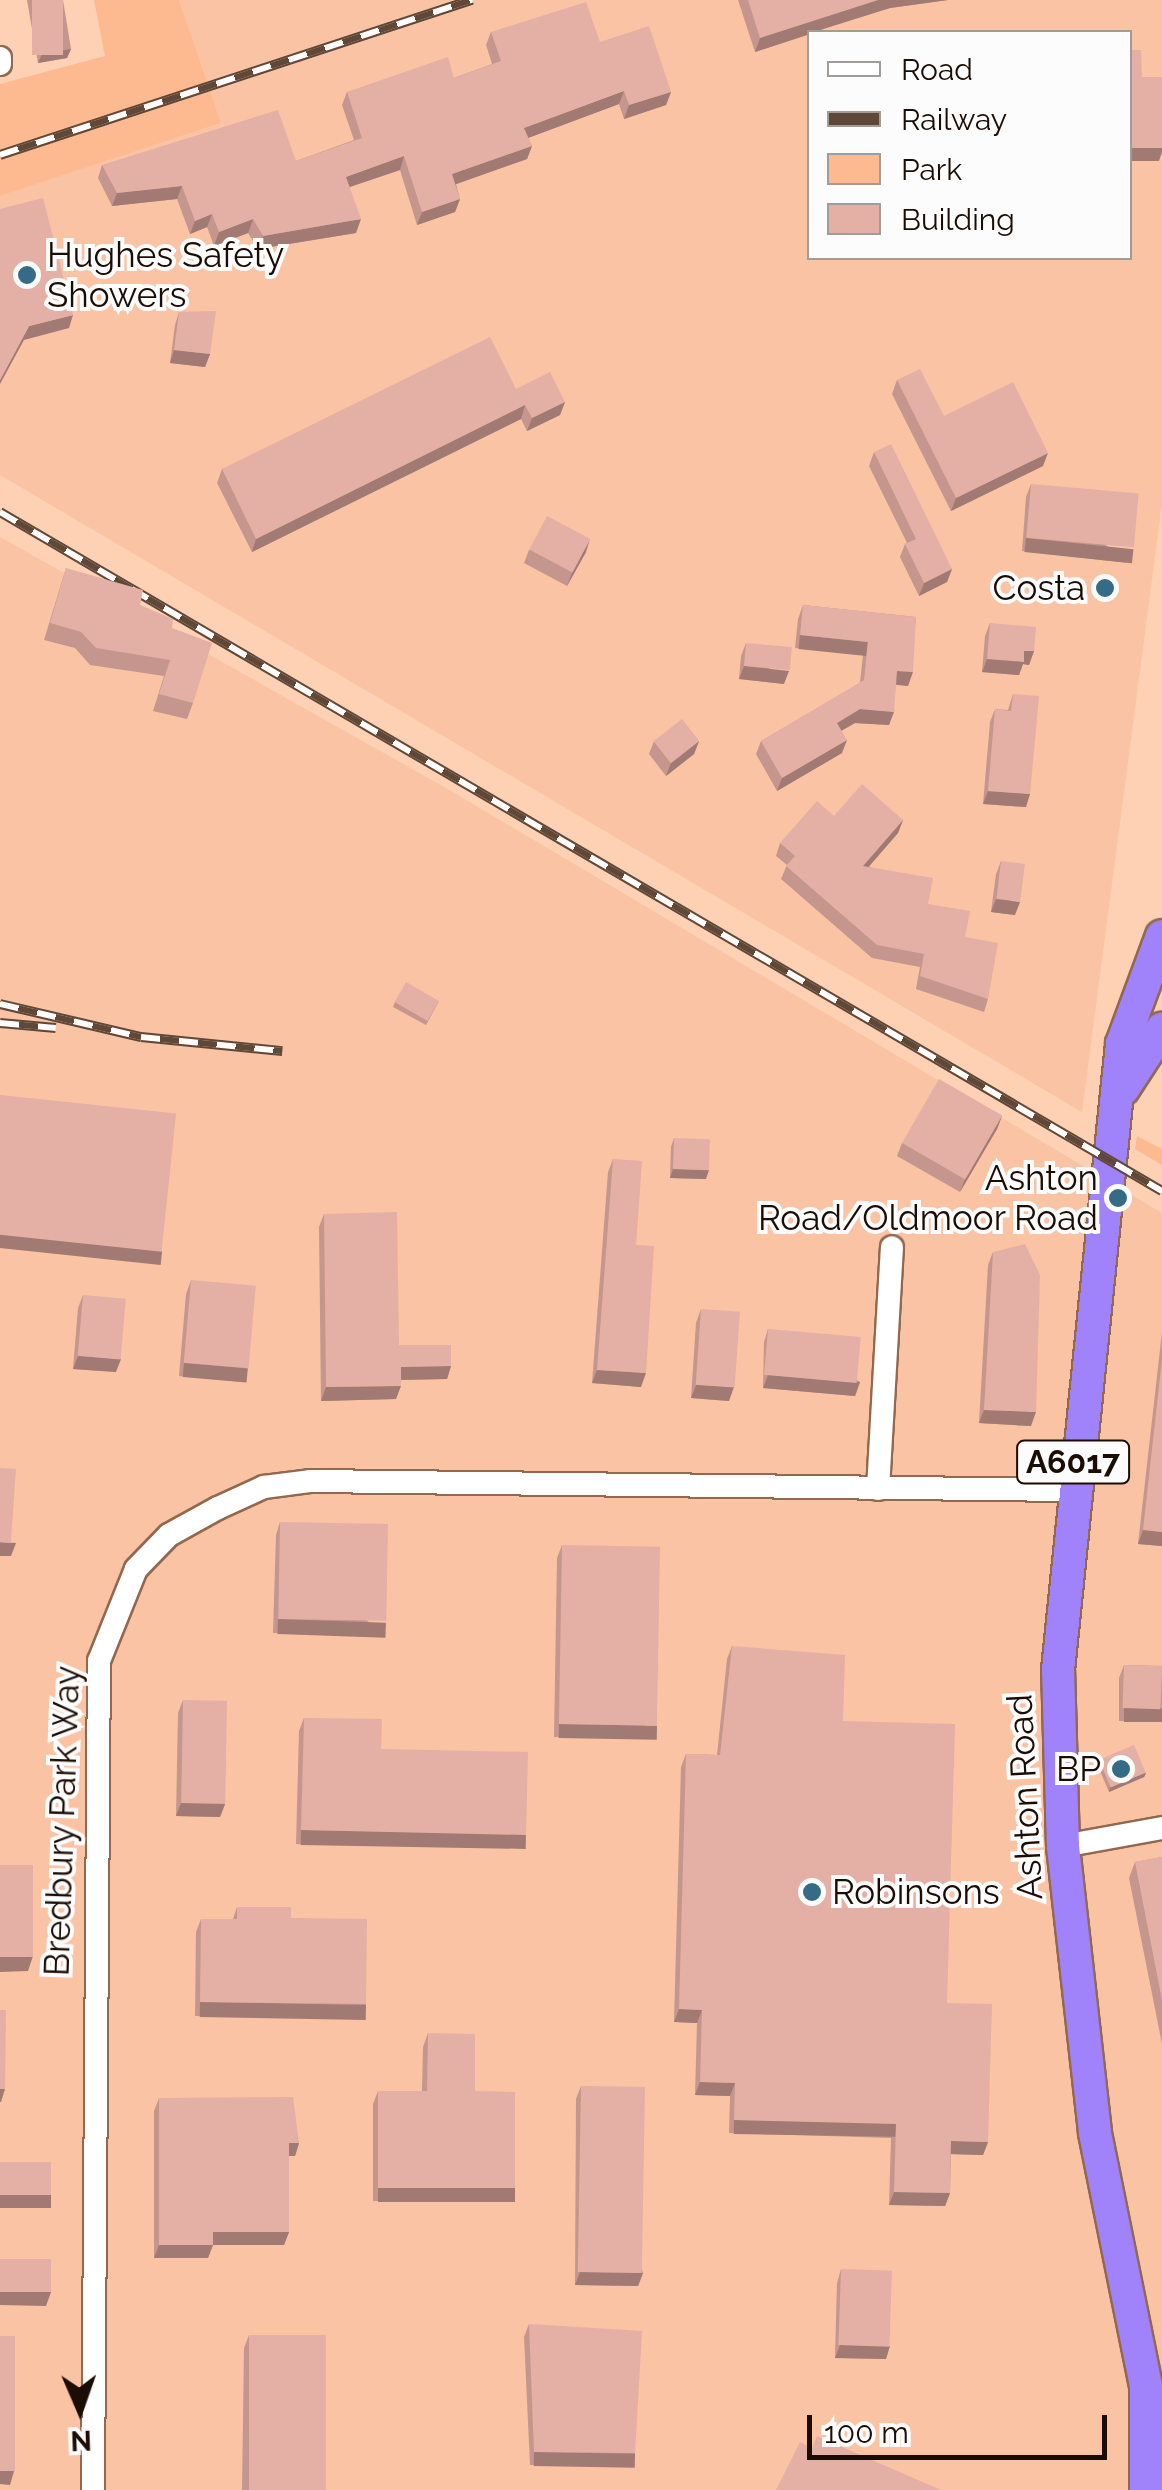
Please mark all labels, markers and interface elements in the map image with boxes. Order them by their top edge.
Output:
legend [807,30,1132,260]
text: Road [901,52,973,87]
text: Railway [901,102,1007,137]
text: Park [901,152,962,187]
text: Building [901,202,1015,237]
place label: Hughes Safety Showers [47,234,284,316]
marker: Hughes Safety Showers [16,264,38,286]
place label: Costa [992,567,1085,609]
marker: Costa [1094,577,1116,599]
place label: Ashton Road/Oldmoor Road [757,1157,1098,1239]
marker: Ashton Road/Oldmoor Road [1107,1187,1129,1209]
road number: A6017 [1016,1435,1130,1489]
street label: Bredbury Park Way [36,1664,88,1978]
street label: Ashton Road [999,1693,1051,1901]
place label: BP [1056,1748,1101,1790]
marker: BP [1110,1758,1132,1780]
place label: Robinsons [832,1871,1000,1913]
marker: Robinsons [801,1881,823,1903]
north arrow [30,2360,130,2460]
scale bar [812,2395,1112,2457]
text: 100 m [824,2415,909,2450]
text: N [70,2424,92,2457]

